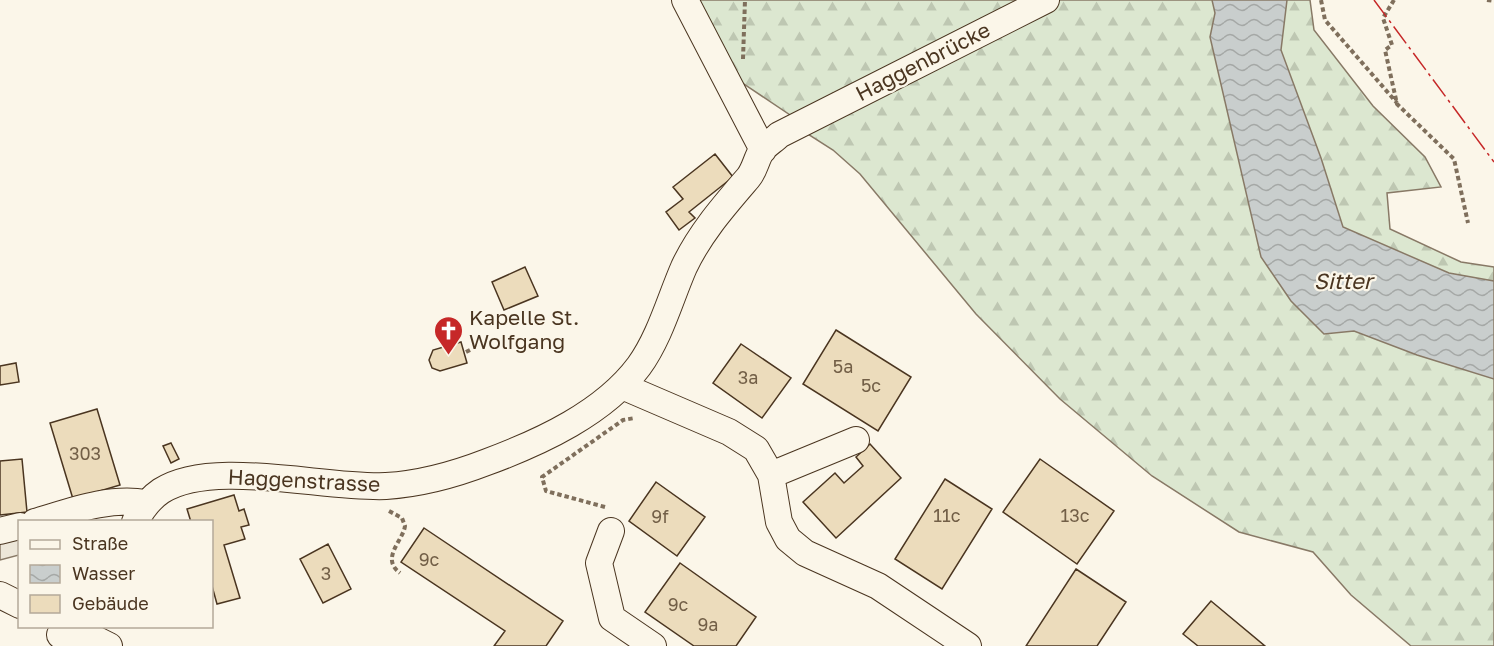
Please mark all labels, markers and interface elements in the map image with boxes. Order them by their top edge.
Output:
street label: Haggenbrücke [851,16,994,106]
water label: Sitter [1314,267,1376,294]
place label: Kapelle St. Wolfgang [469,304,579,354]
church icon: Kapelle St. Wolfgang [432,314,464,356]
house number: 5a [833,355,853,377]
house number: 3a [738,366,758,388]
house number: 5c [861,374,881,396]
house number: 303 [69,442,101,464]
street label: Haggenstrasse [227,463,381,497]
house number: 11c [933,504,961,526]
house number: 13c [1060,504,1090,526]
house number: 9f [651,505,669,527]
legend [18,520,213,628]
text: Straße [72,532,128,554]
house number: 9c [419,548,440,570]
text: Wasser [72,562,135,584]
house number: 3 [321,562,331,584]
text: Gebäude [72,592,149,614]
house number: 9c [668,593,689,615]
house number: 9a [697,613,719,635]

